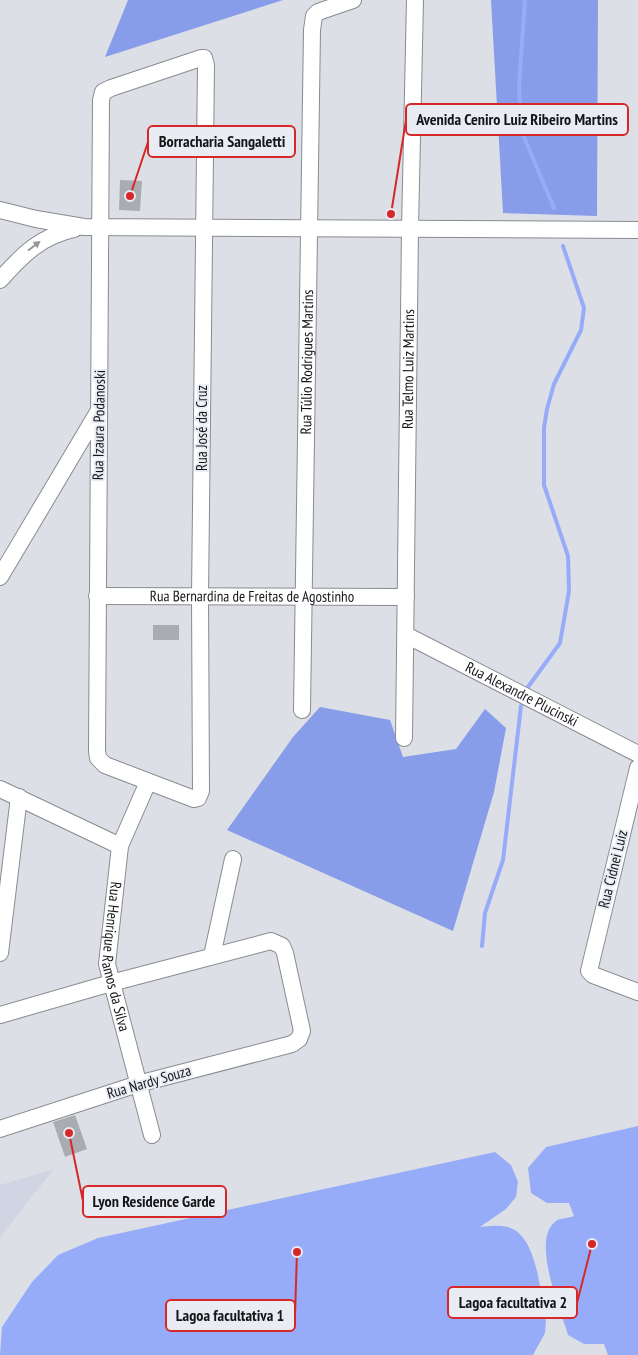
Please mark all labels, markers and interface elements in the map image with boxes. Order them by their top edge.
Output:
callout: Avenida Ceniro Luiz Ribeiro Martins [406,104,628,135]
text: Avenida Ceniro Luiz Ribeiro Martins [415,109,618,129]
callout: Borracharia Sangaletti [148,126,295,157]
text: Borracharia Sangaletti [159,131,286,151]
one-way arrow [28,241,41,251]
street label: Rua Túlio Rodrigues Martins [296,289,317,435]
street label: Rua Telmo Luiz Martins [398,309,418,429]
street label: Rua Izaura Podanoski [88,370,109,480]
street label: Rua José da Cruz [192,385,211,471]
street label: Rua Bernardina de Freitas de Agostinho [150,586,354,606]
street label: Rua Alexandre Plucinski [462,657,581,731]
street label: Rua Cidnei Luiz [594,828,631,910]
street label: Rua Henrique Ramos da Silva [98,881,134,1033]
street label: Rua Nardy Souza [105,1060,193,1103]
callout: Lyon Residence Garde [83,1186,226,1217]
text: Lyon Residence Garde [93,1191,216,1211]
callout: Lagoa facultativa 2 [448,1287,577,1318]
text: Lagoa facultativa 2 [459,1292,567,1312]
callout: Lagoa facultativa 1 [166,1300,295,1331]
text: Lagoa facultativa 1 [176,1305,284,1325]

